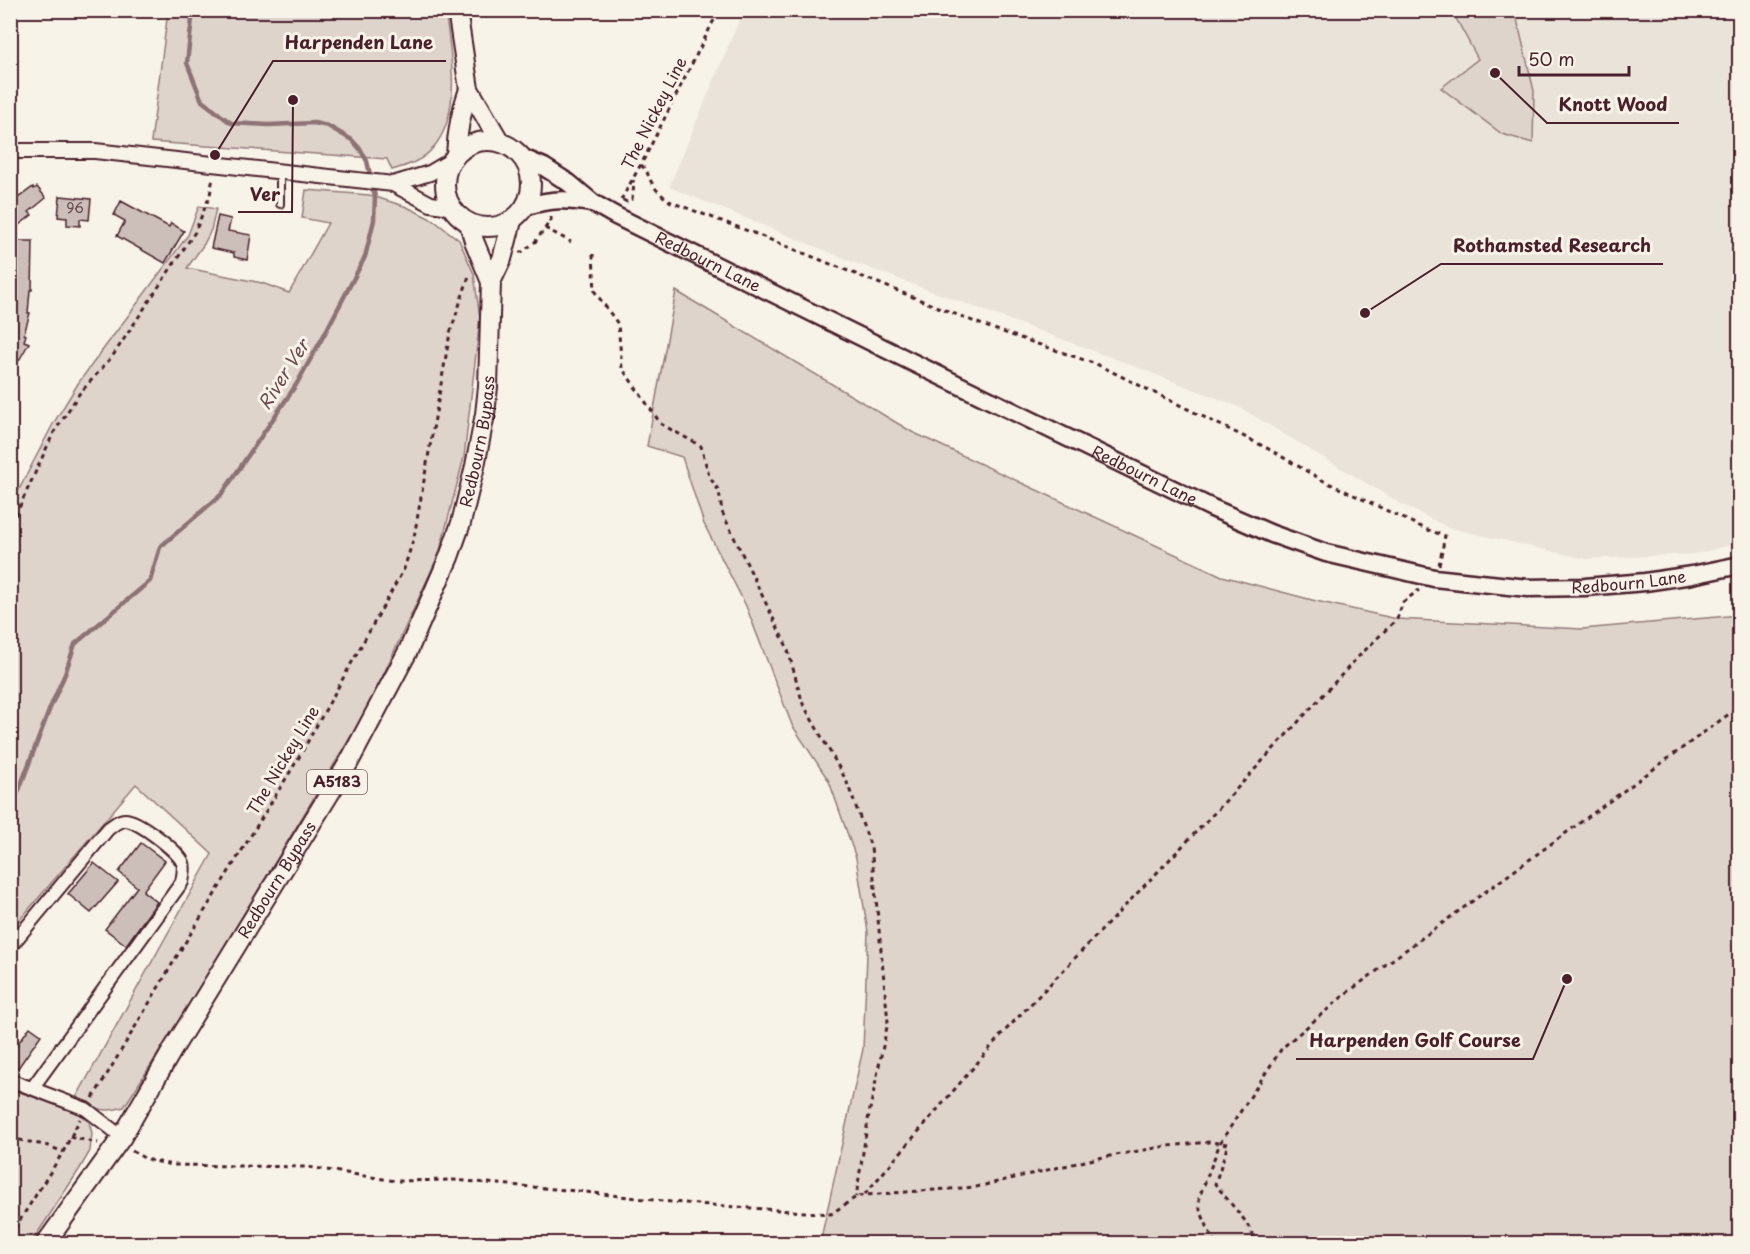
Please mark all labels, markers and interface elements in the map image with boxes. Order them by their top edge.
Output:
callout: Harpenden Lane [273,25,446,61]
text: Harpenden Lane [285,28,433,55]
scale bar [1519,39,1628,77]
text: 50 m [1528,45,1575,72]
street label: The Nickey Line [614,52,692,173]
callout: Knott Wood [1547,87,1679,123]
text: Knott Wood [1559,90,1667,117]
callout: Ver [238,176,292,212]
text: Ver [250,180,281,207]
house number: 96 [66,197,84,218]
street label: Redbourn Lane [652,224,766,297]
callout: Rothamsted Research [1441,228,1663,264]
text: Rothamsted Research [1453,231,1651,258]
water label: River Ver [251,332,316,415]
street label: Redbourn Bypass [452,375,499,509]
street label: Redbourn Lane [1088,438,1202,510]
street label: Redbourn Lane [1571,563,1688,598]
street label: The Nickey Line [240,700,324,819]
road number: A5183 [307,770,367,794]
street label: Redbourn Bypass [231,816,321,942]
callout: Harpenden Golf Course [1296,1023,1533,1059]
text: Harpenden Golf Course [1309,1026,1521,1053]

